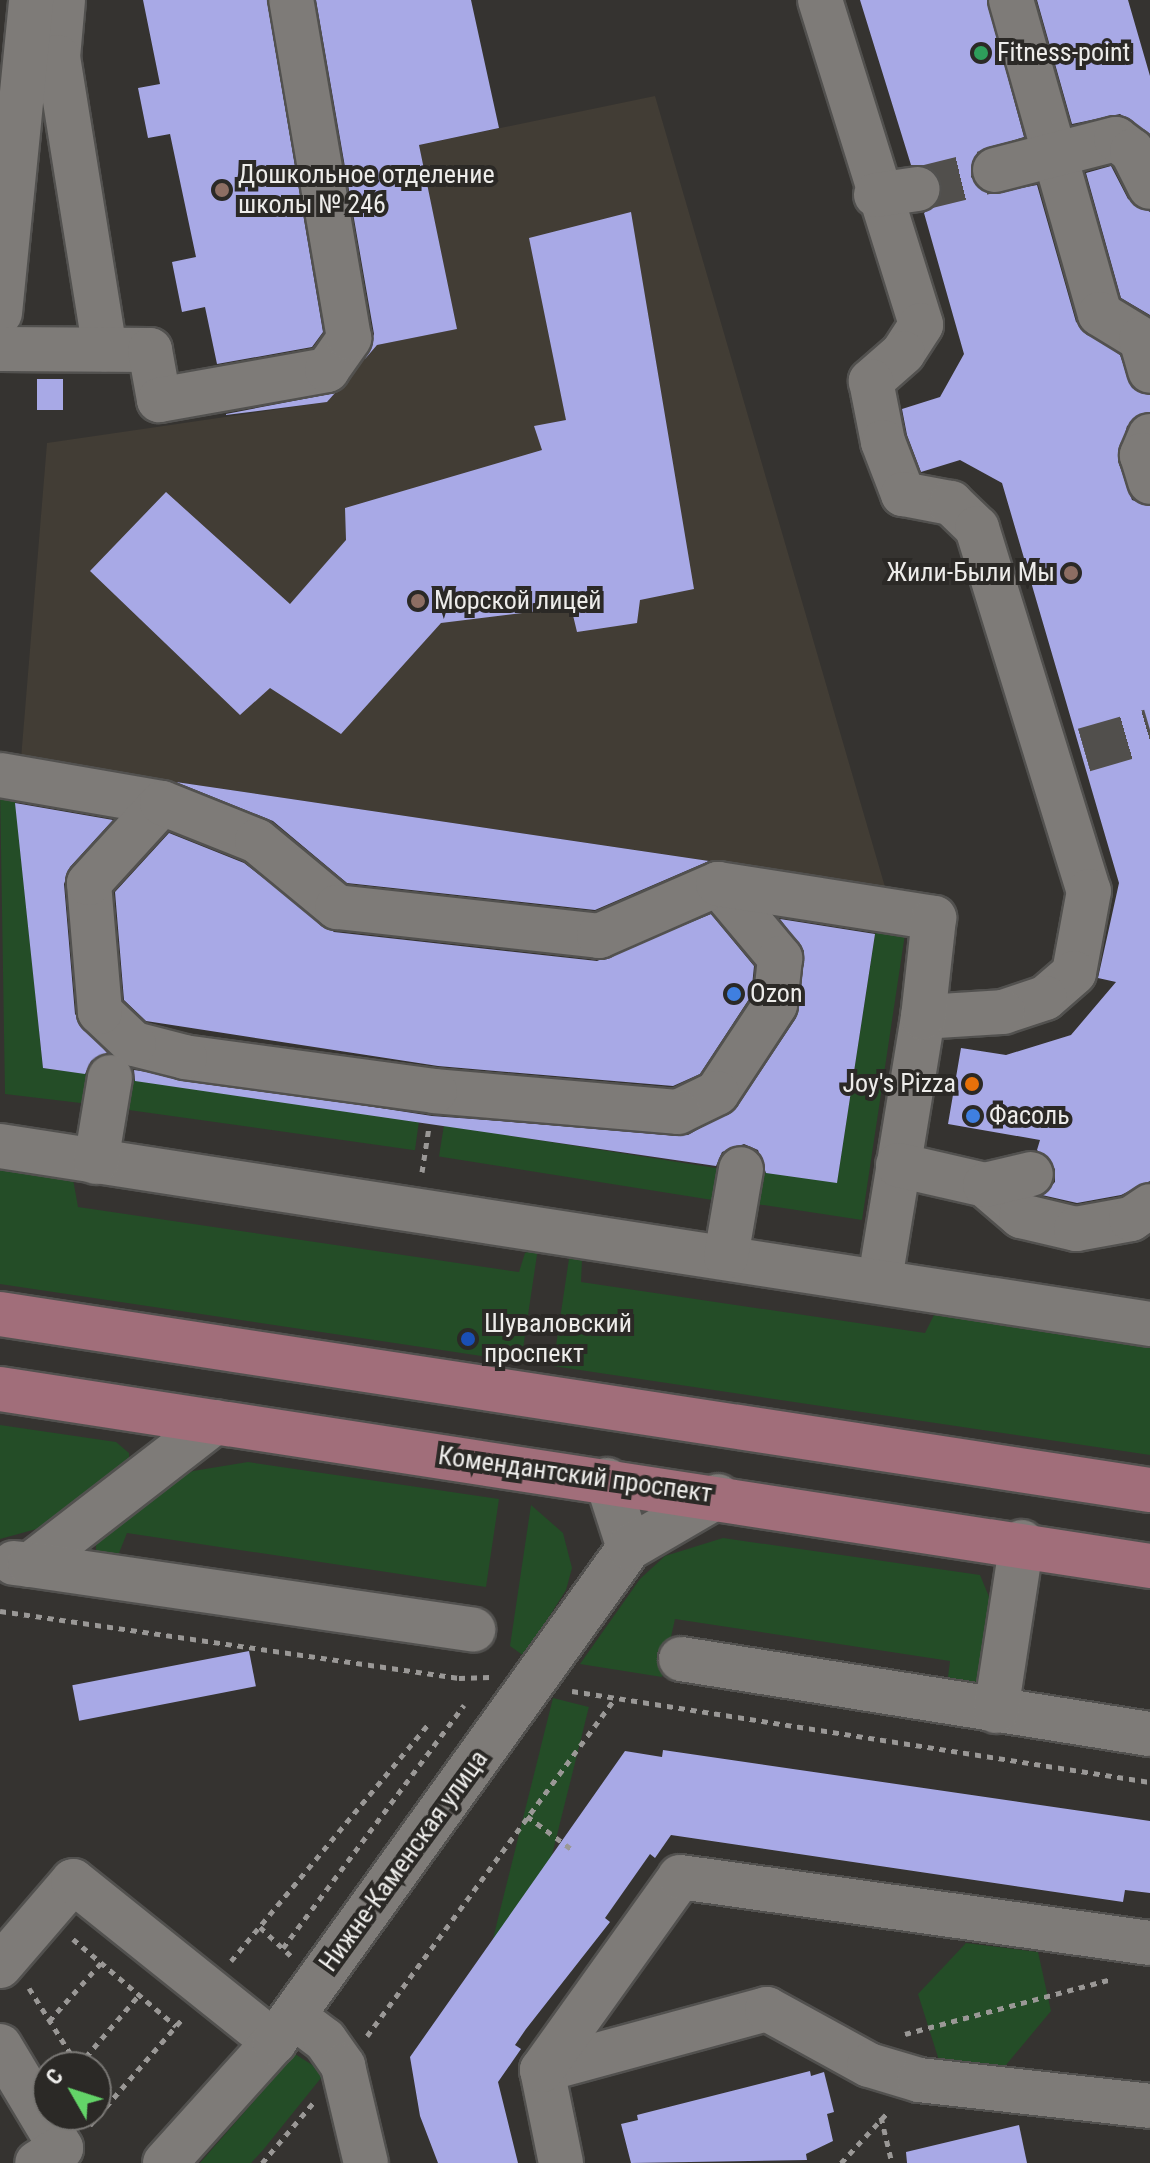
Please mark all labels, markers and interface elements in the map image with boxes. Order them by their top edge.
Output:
place label: Fitness-point [997,37,1130,69]
marker: Fitness-point [972,44,990,62]
place label: Дошкольное отделение школы № 246 [238,159,495,220]
marker: Дошкольное отделение школы № 246 [213,181,231,199]
place label: Жили-Были Мы [886,557,1055,589]
marker: Жили-Были Мы [1062,564,1080,582]
place label: Морской лицей [434,585,602,617]
marker: Морской лицей [409,592,427,610]
place label: Ozon [750,978,802,1010]
marker: Ozon [725,985,743,1003]
place label: Joy's Pizza [843,1068,956,1100]
marker: Joy's Pizza [963,1075,981,1093]
place label: Фасоль [989,1100,1070,1132]
marker: Фасоль [964,1107,982,1125]
place label: Шуваловский проспект [484,1308,632,1370]
marker: Шуваловский проспект [459,1330,477,1348]
street label: Комендантский проспект [436,1440,714,1510]
street label: Нижне-Каменская улица [313,1744,495,1978]
north arrow [32,2051,112,2131]
text: С [41,2064,68,2090]

